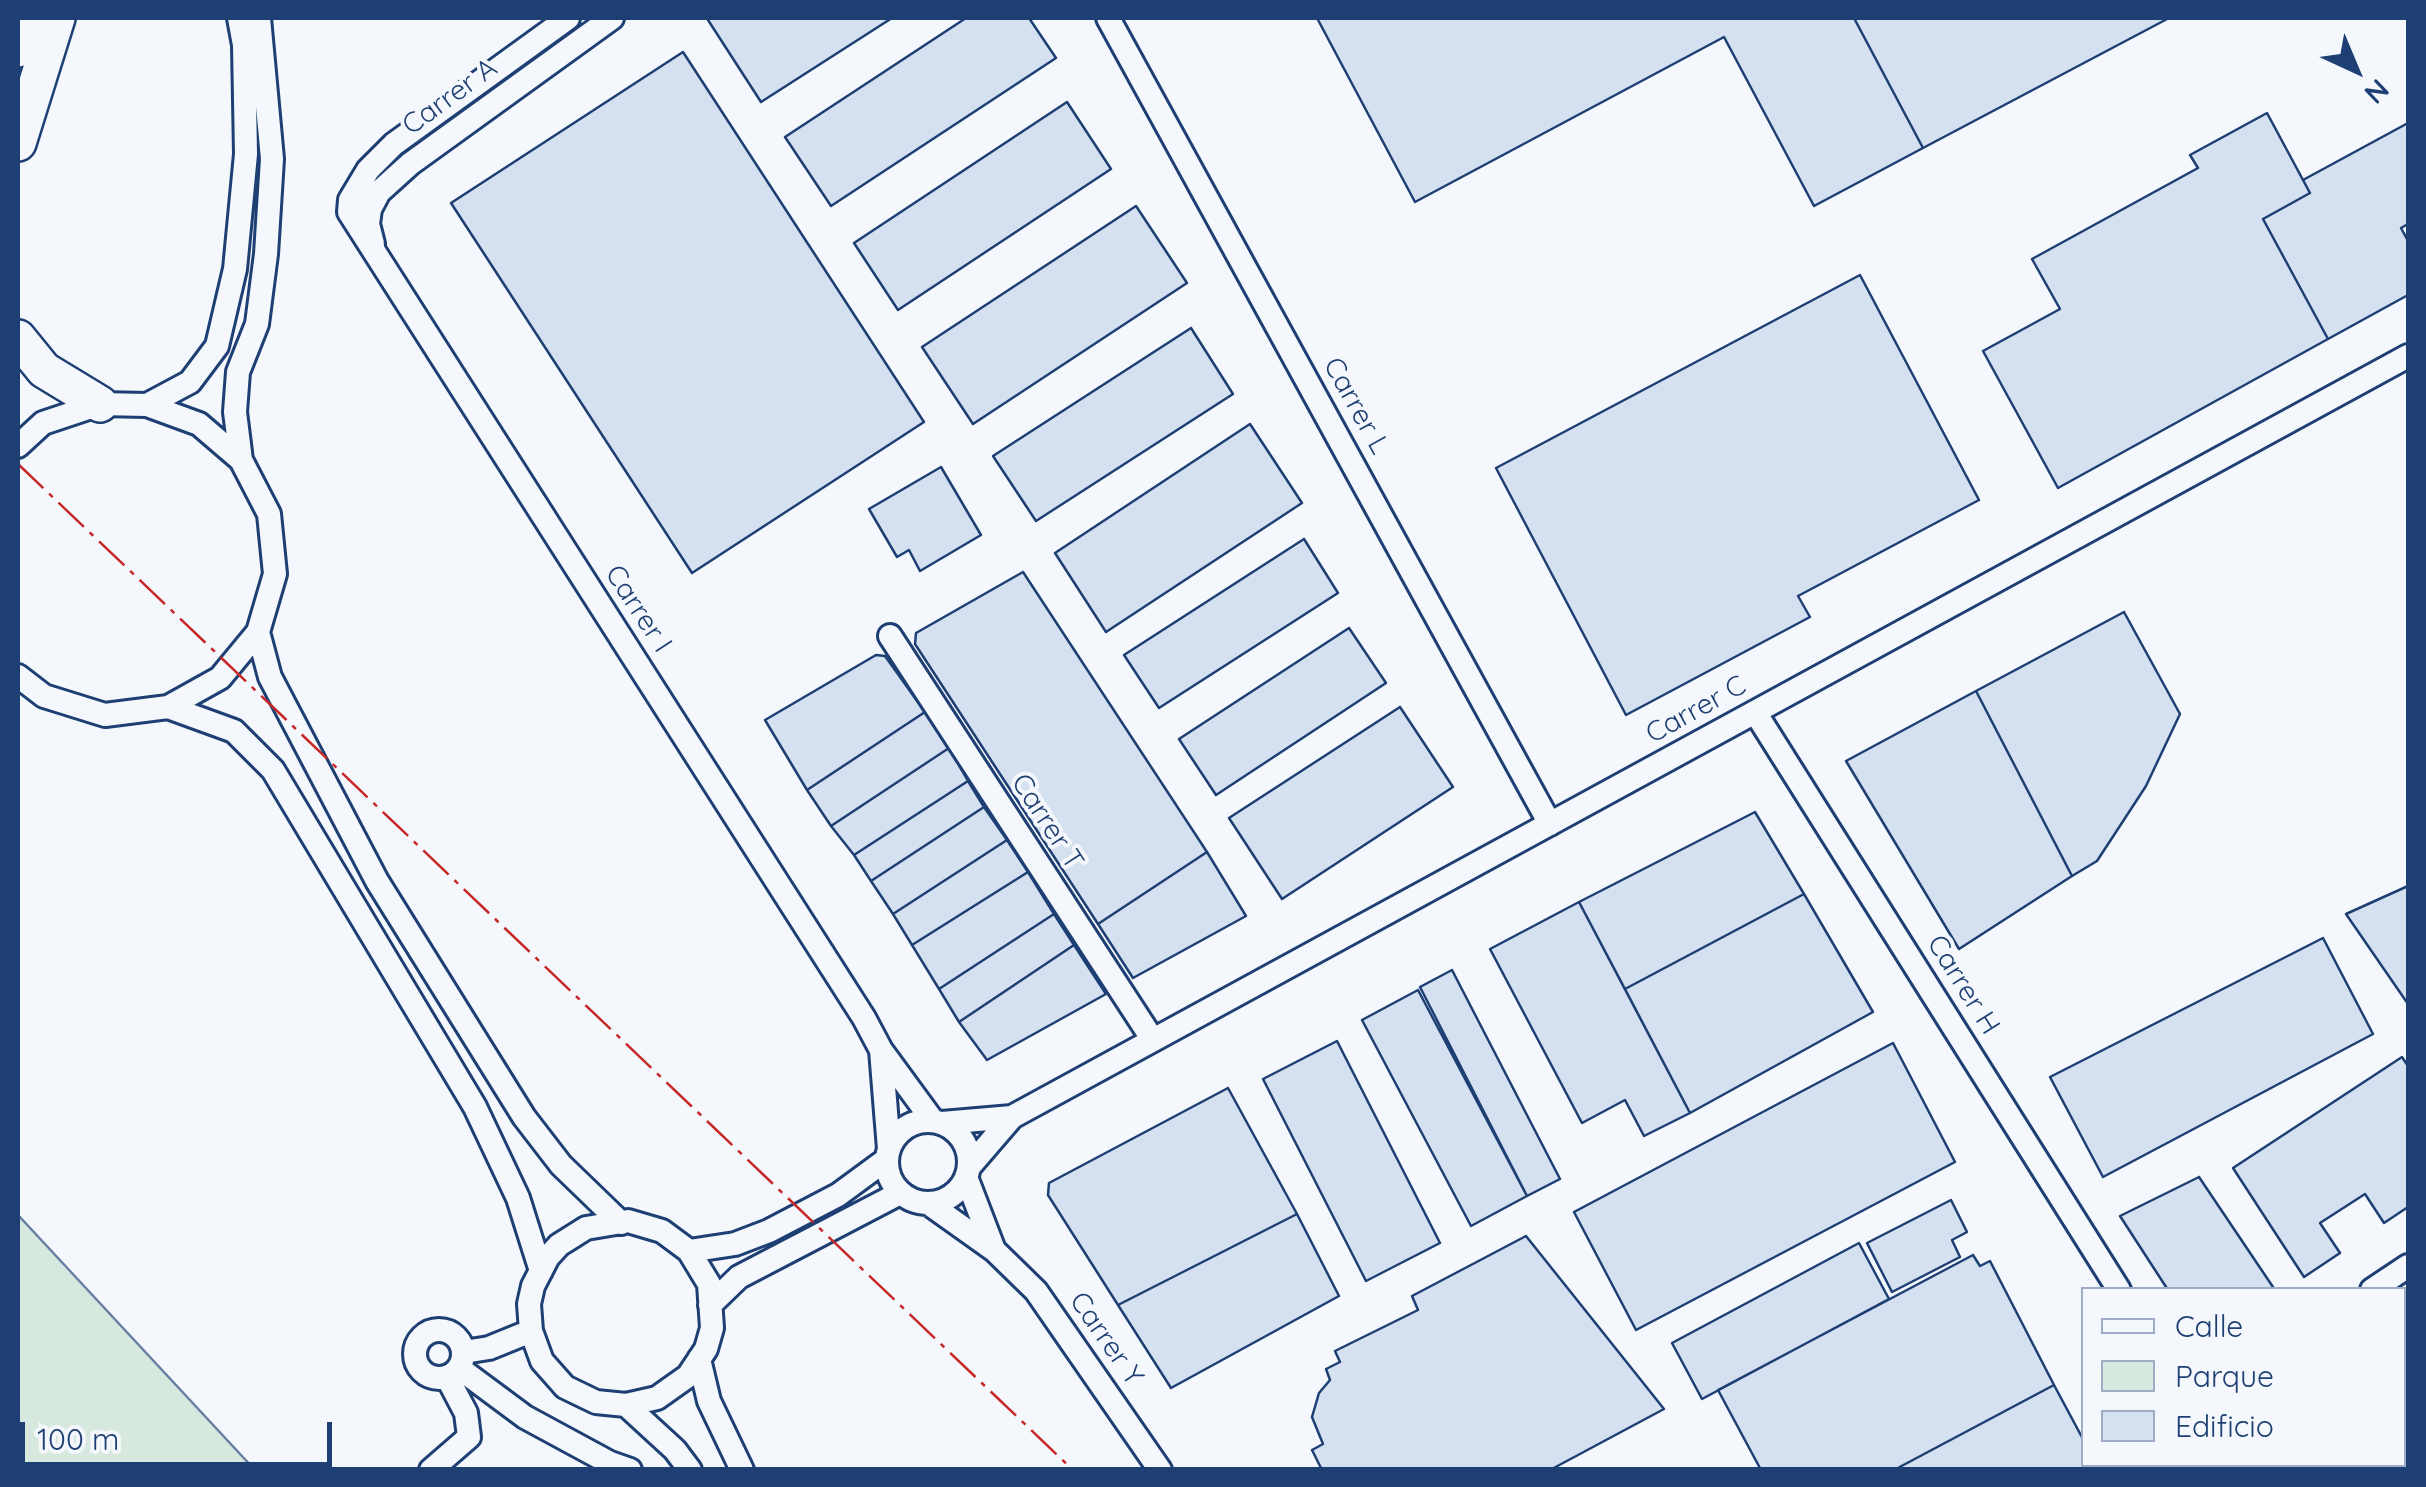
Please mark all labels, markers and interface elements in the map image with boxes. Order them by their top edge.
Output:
north arrow [2306,20,2406,120]
street label: Carrer A [396,52,504,142]
text: N [2358,72,2397,112]
street label: Carrer L [1316,352,1396,460]
street label: Carrer I [597,559,679,659]
street label: Carrer C [1640,669,1752,751]
street label: Carrer T [1004,768,1090,876]
street label: Carrer H [1919,929,2007,1041]
street label: Carrer Y [1062,1286,1150,1392]
legend [2081,1287,2406,1467]
text: Calle [2175,1307,2243,1345]
text: Parque [2175,1357,2274,1395]
scale bar [25,1402,338,1464]
text: Edificio [2175,1407,2274,1445]
text: 100 m [37,1420,119,1458]

